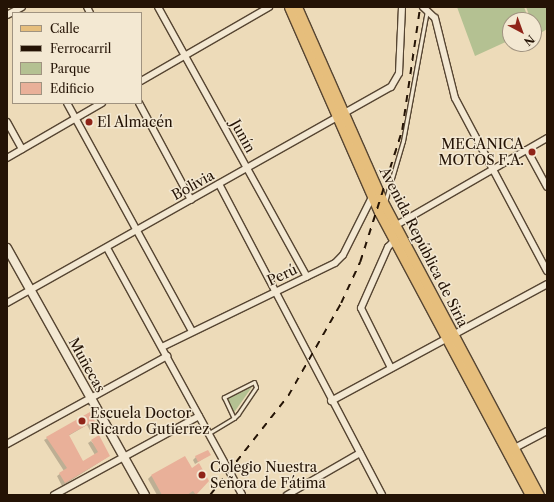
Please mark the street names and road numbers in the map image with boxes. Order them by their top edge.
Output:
street label: Junín [227,117,259,155]
street label: Avenida República de Siria [376,164,472,330]
street label: Bolivia [169,167,217,203]
street label: Perú [264,261,300,289]
street label: Muñecas [65,335,109,395]

